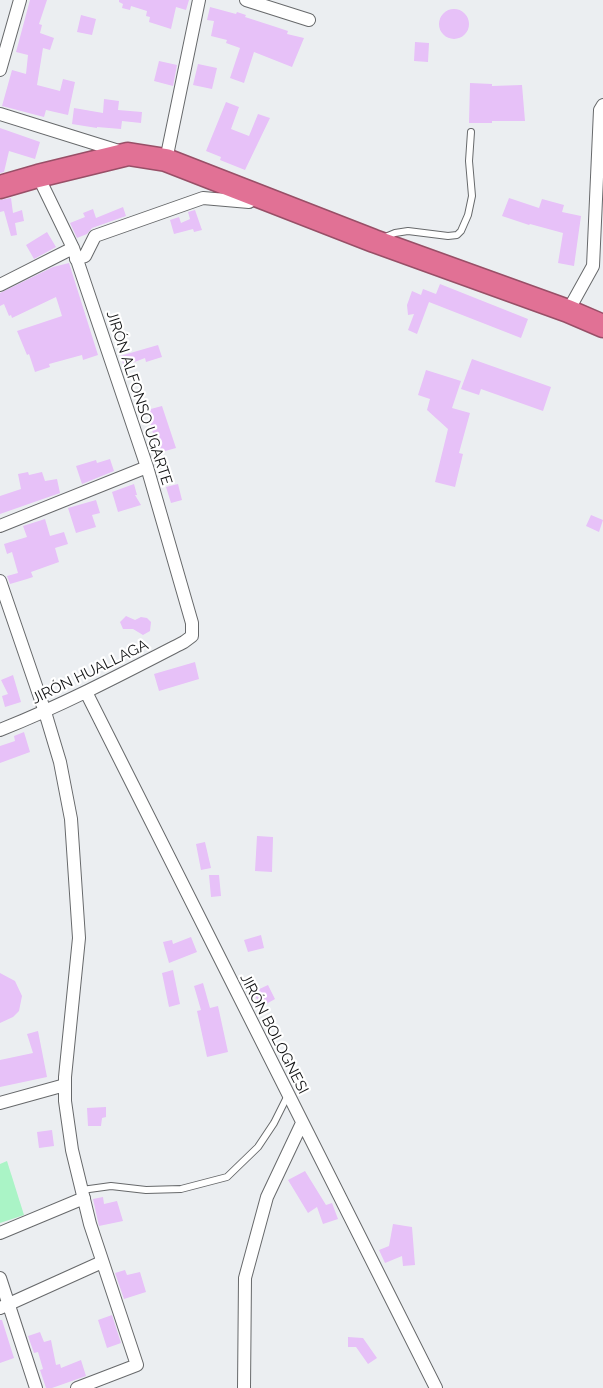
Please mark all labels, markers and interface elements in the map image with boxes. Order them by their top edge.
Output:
street label: JIRÓN ALFONSO UGARTE [102,309,176,487]
street label: JIRÓN HUALLAGA [29,636,151,708]
street label: JIRÓN BOLOGNESI [236,971,312,1097]

